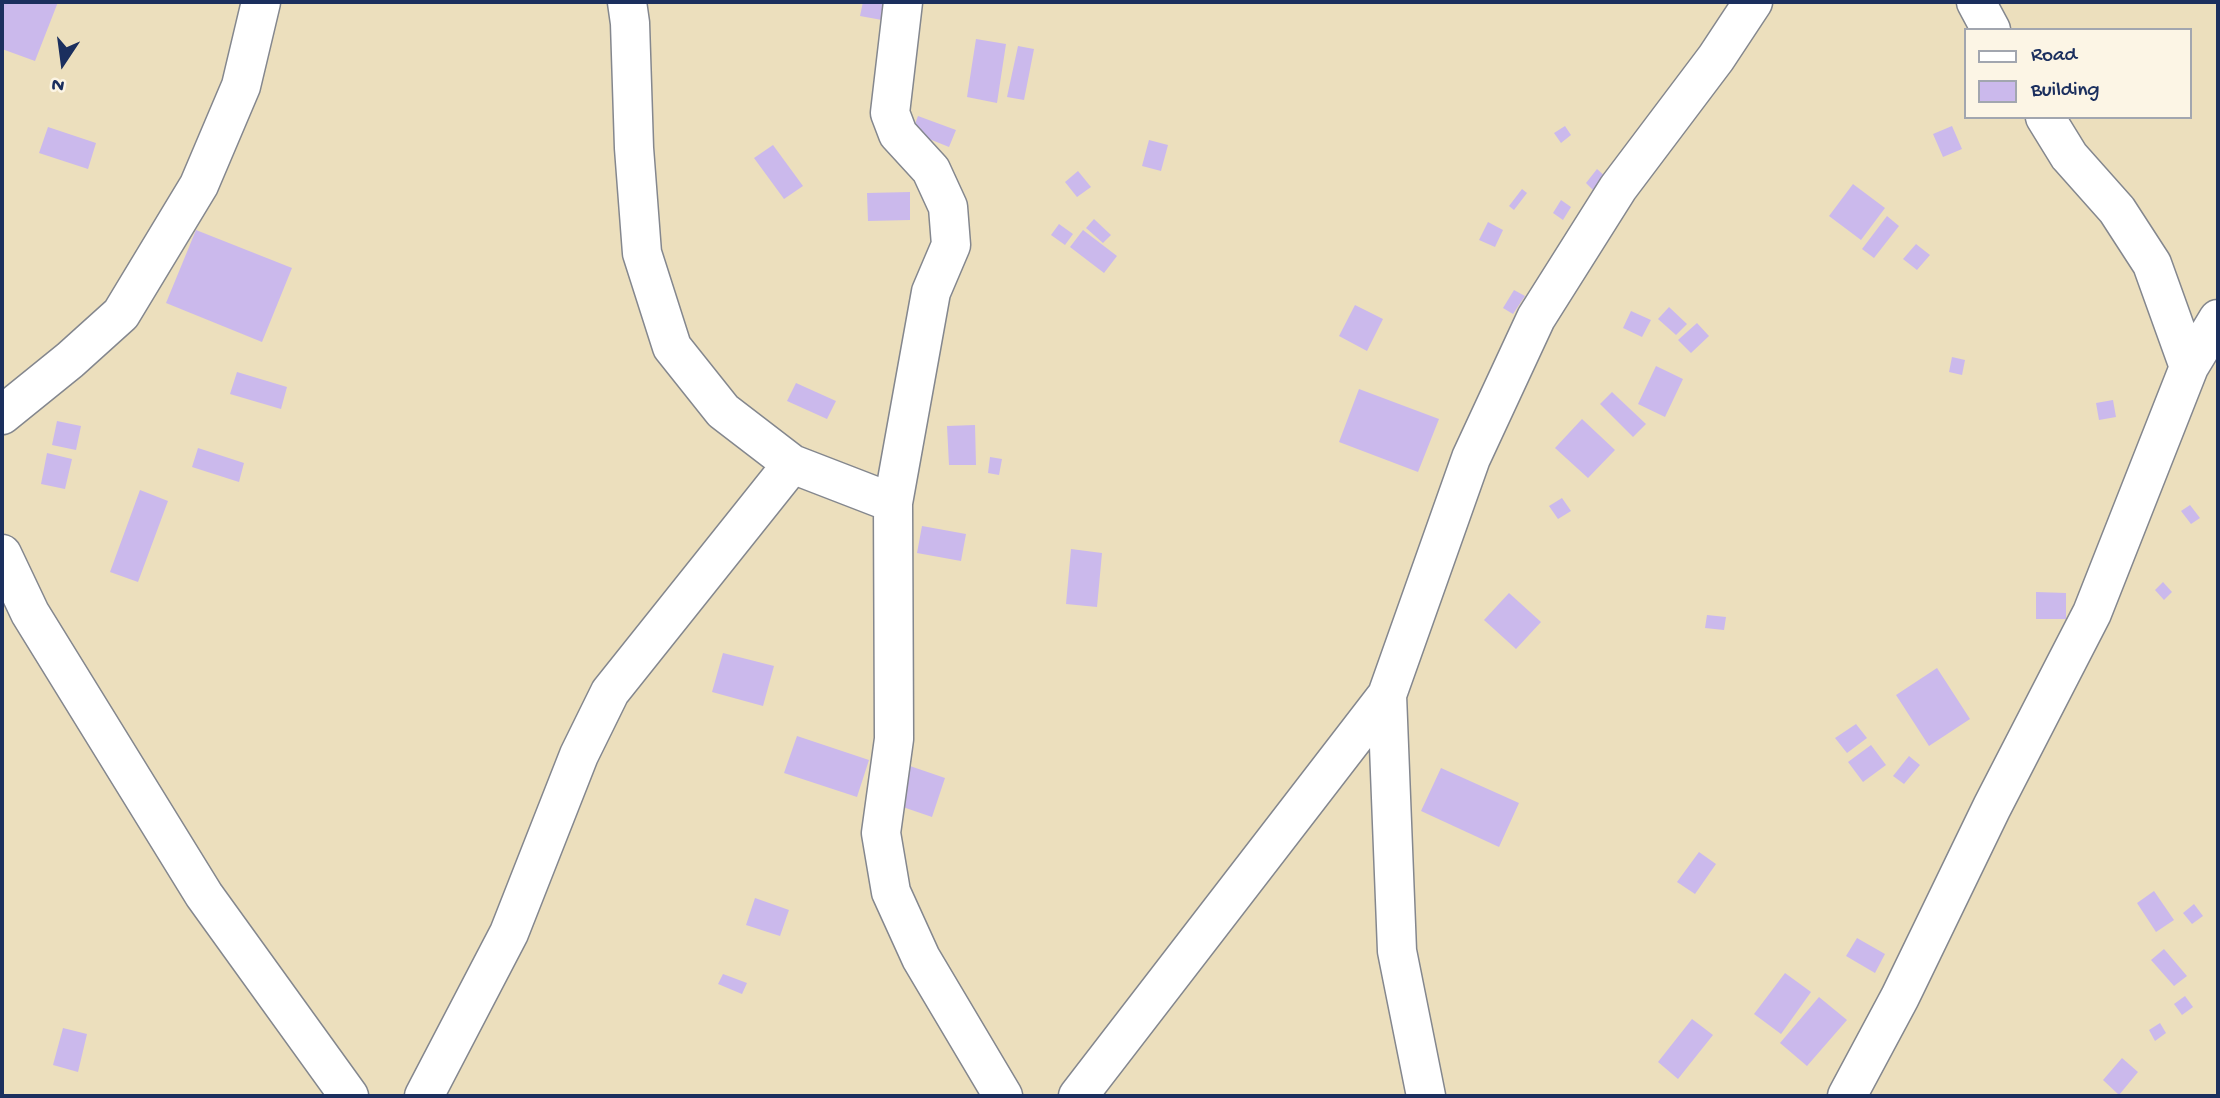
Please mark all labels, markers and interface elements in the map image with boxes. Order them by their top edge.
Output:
north arrow [28,28,98,98]
legend [1965,28,2192,119]
text: Road [2031,44,2077,69]
text: N [50,71,67,97]
text: Building [2031,79,2100,104]

